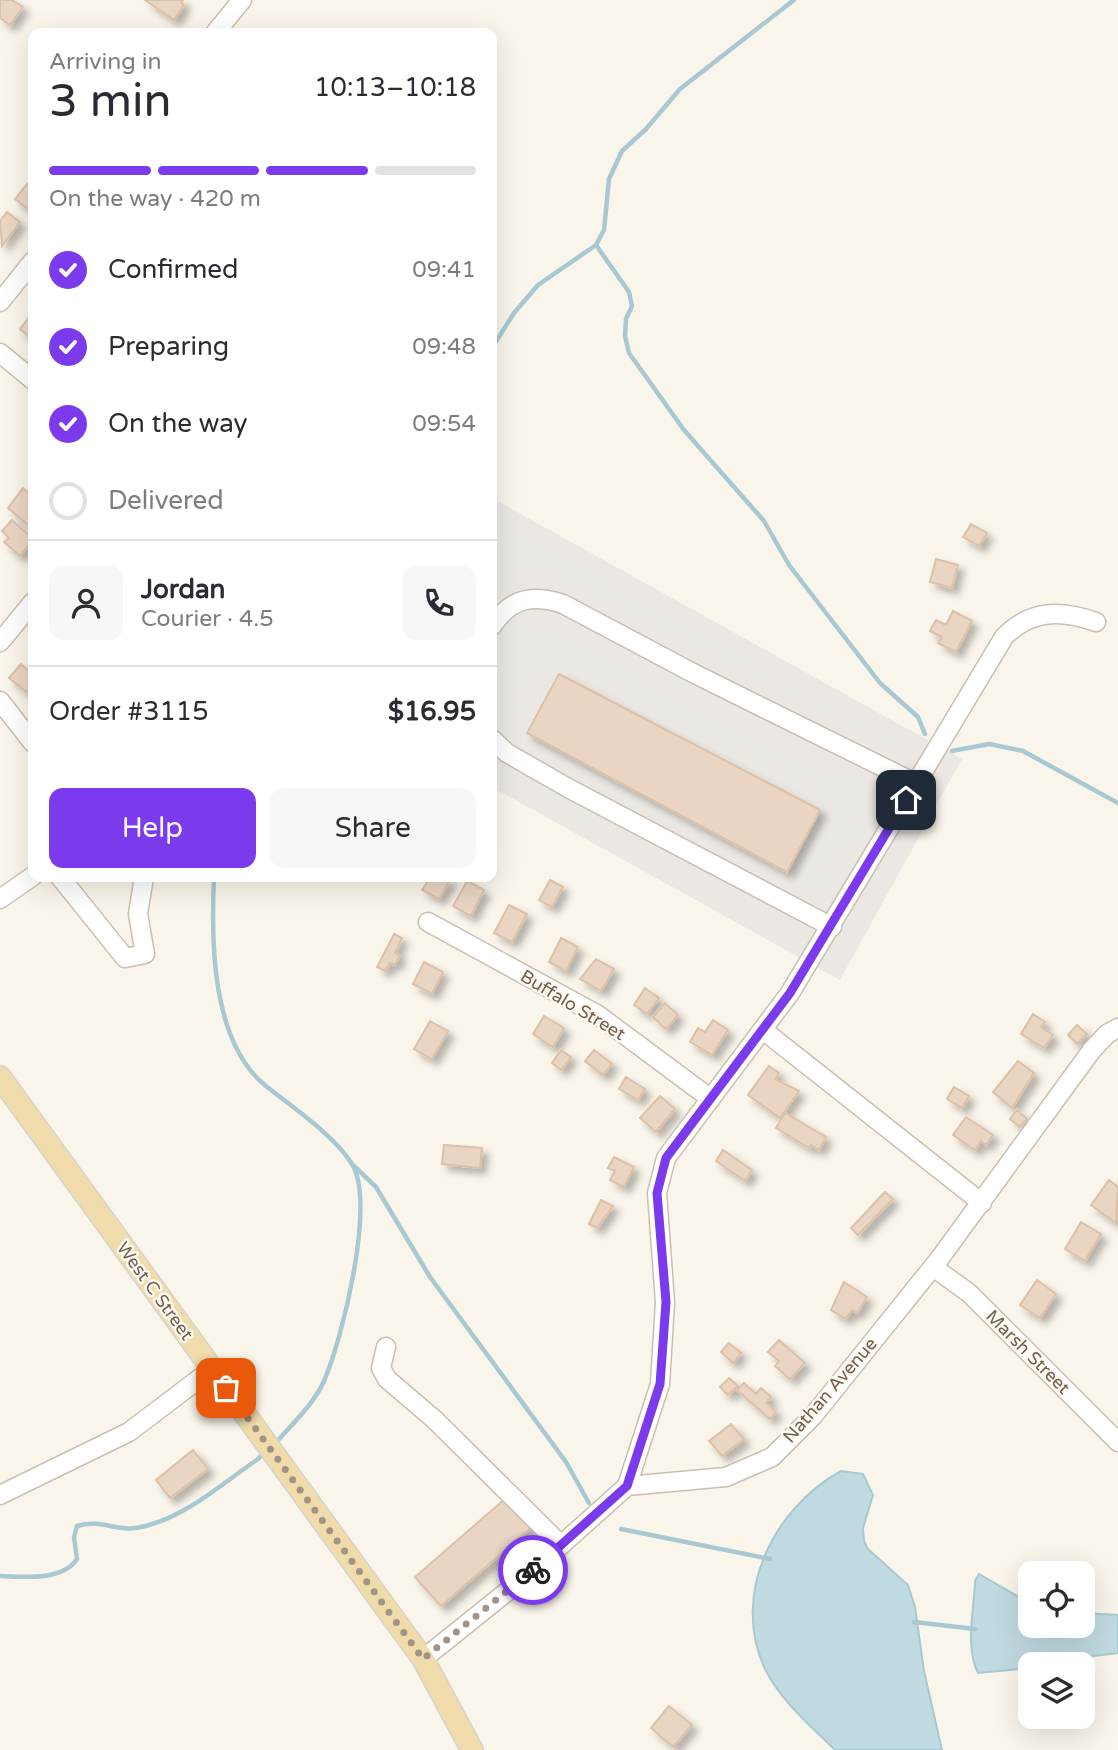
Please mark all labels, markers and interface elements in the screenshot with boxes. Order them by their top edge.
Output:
text: Arriving in [49,48,162,76]
text: 10:13–10:18 [314,72,476,103]
text: 3 min [49,74,172,129]
text: On the way · 420 m [49,185,261,213]
icon: check [49,251,87,289]
text: Confirmed [108,254,238,285]
text: 09:41 [412,256,476,284]
icon: check [49,328,87,366]
text: Preparing [108,331,229,362]
text: 09:48 [412,333,476,361]
icon: check [49,405,87,443]
text: On the way [108,408,248,439]
text: 09:54 [412,410,476,438]
text: Delivered [108,485,224,516]
button: person [49,566,123,640]
button: phone [402,566,476,640]
text: Jordan [141,574,225,605]
text: Courier · 4.5 [141,605,274,633]
text: Order #3115 [49,696,209,727]
text: $16.95 [388,696,476,727]
pin [876,770,936,830]
icon: home [887,781,925,819]
button: Help [49,788,256,868]
button: Share [270,788,476,868]
street label: Buffalo Street [516,965,630,1045]
street label: West C Street [112,1237,198,1345]
street label: Marsh Street [981,1305,1075,1399]
street label: Nathan Avenue [778,1333,882,1447]
pin [196,1358,256,1418]
icon: bag [207,1369,245,1407]
courier [498,1535,568,1605]
icon: bike [514,1551,552,1589]
map controls [1018,1561,1095,1729]
button: locate [1018,1561,1095,1638]
button: layers [1018,1652,1095,1729]

